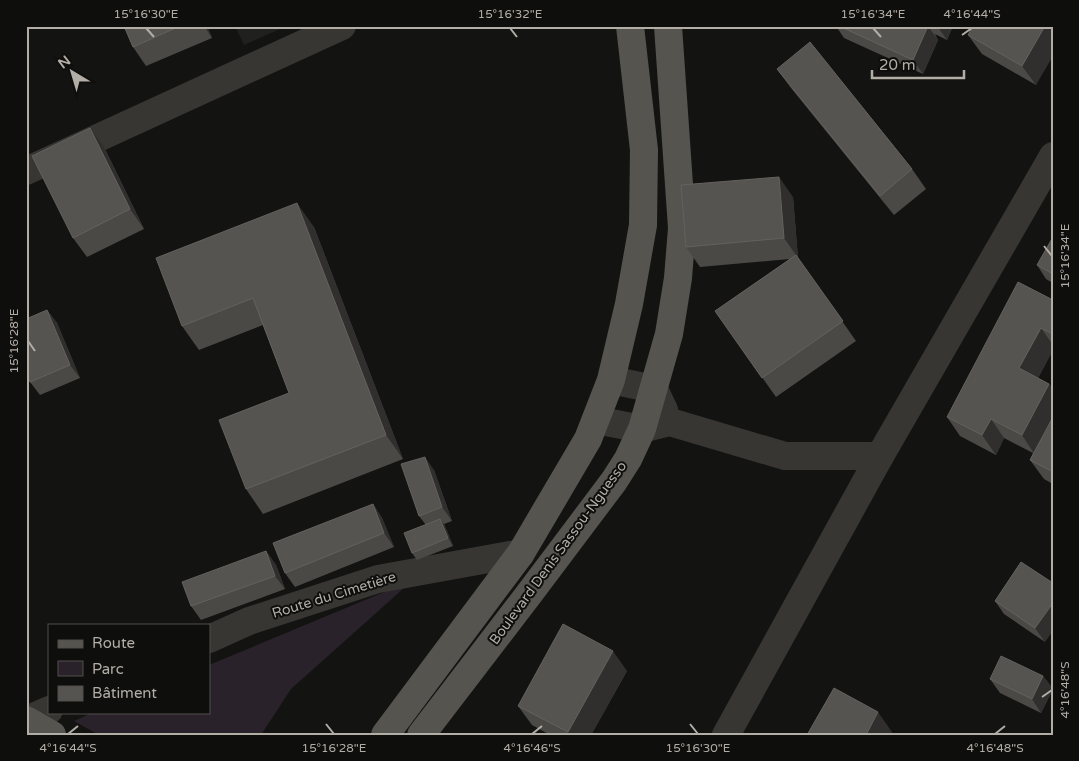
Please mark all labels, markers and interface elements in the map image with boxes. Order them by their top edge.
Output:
text: 15°16'30"E [114,7,179,21]
text: 15°16'32"E [478,7,543,21]
text: 15°16'34"E [841,7,906,21]
text: 4°16'44"S [943,7,1001,21]
north arrow [48,48,98,98]
scale bar [872,48,964,80]
text: N [55,52,74,72]
text: 20 m [879,56,916,74]
text: 15°16'34"E [1058,223,1072,288]
text: 15°16'28"E [7,308,21,373]
street label: Boulevard Denis Sassou-Nguesso [486,458,630,648]
street label: Route du Cimetière [270,568,398,622]
legend [48,624,210,714]
text: Route [92,634,135,652]
text: Parc [92,660,124,678]
text: 4°16'48"S [1058,661,1072,719]
text: Bâtiment [92,684,157,702]
text: 4°16'44"S [39,741,97,755]
text: 15°16'28"E [302,741,367,755]
text: 4°16'46"S [503,741,561,755]
text: 15°16'30"E [666,741,731,755]
text: 4°16'48"S [966,741,1024,755]

